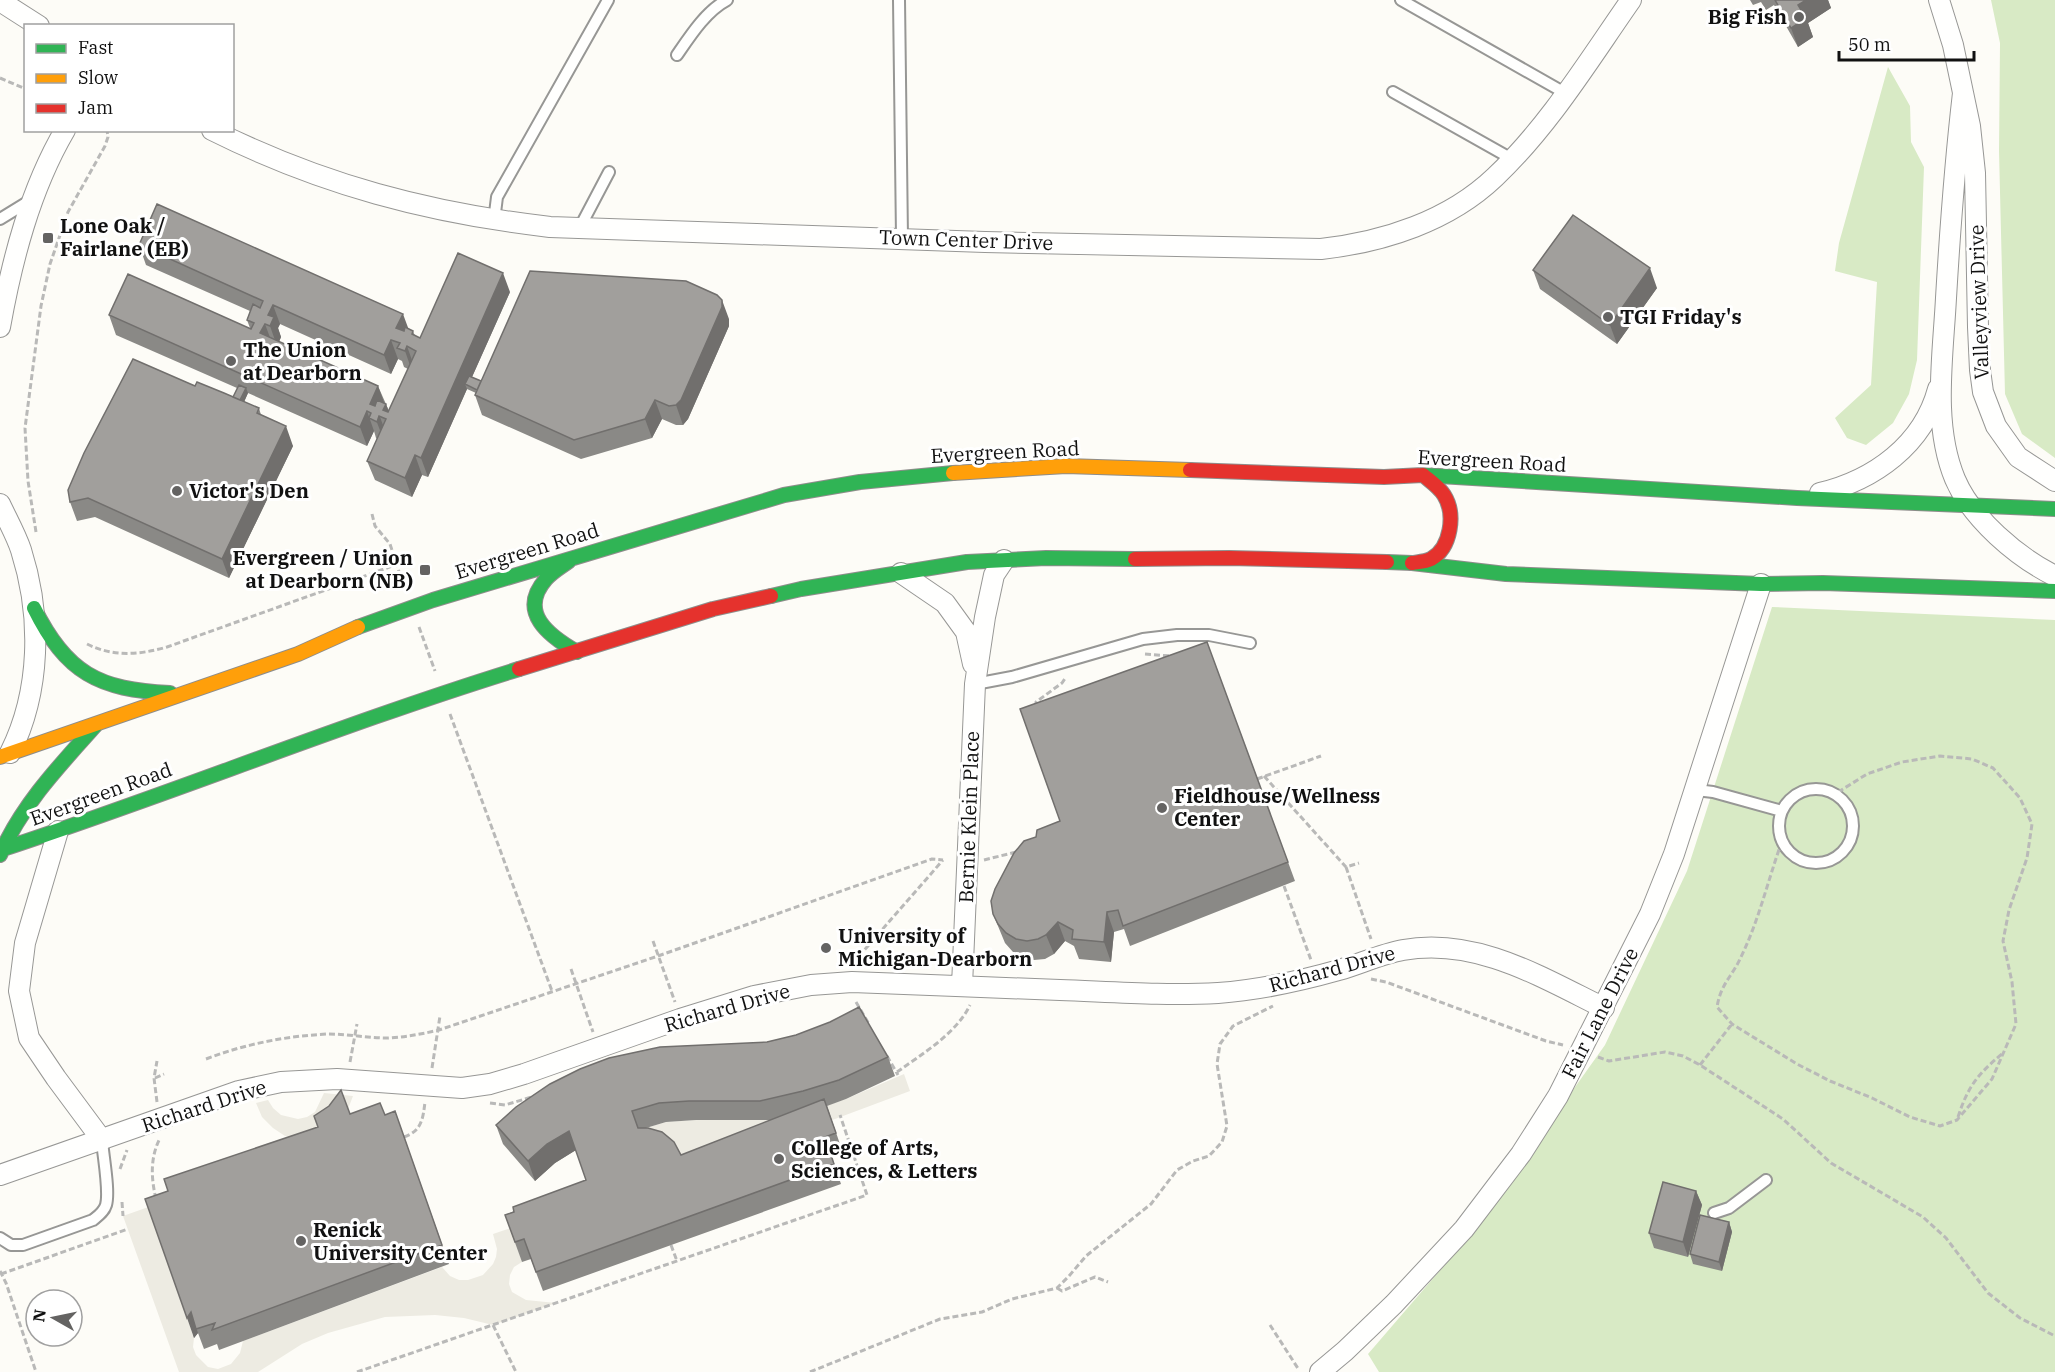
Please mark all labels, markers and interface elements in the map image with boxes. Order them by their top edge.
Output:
place label: Big Fish [1708,3,1787,30]
marker: Big Fish [1792,10,1806,24]
legend [24,24,234,132]
scale bar [1839,24,1974,62]
text: 50 m [1848,33,1891,56]
text: Fast [78,36,113,59]
text: Slow [78,66,118,89]
text: Jam [78,96,113,119]
place label: Lone Oak / Fairlane (EB) [60,212,189,262]
street label: Town Center Drive [878,223,1054,256]
street label: Valleyview Drive [1962,224,1995,380]
marker: Lone Oak / Fairlane (EB) [41,231,55,245]
place label: TGI Friday's [1620,303,1742,330]
marker: TGI Friday's [1601,310,1615,324]
place label: The Union at Dearborn [243,336,362,386]
marker: The Union at Dearborn [224,354,238,368]
street label: Evergreen Road [930,434,1080,469]
street label: Evergreen Road [1417,443,1567,478]
place label: Victor's Den [189,477,309,504]
marker: Victor's Den [170,484,184,498]
street label: Evergreen Road [452,516,602,585]
place label: Evergreen / Union at Dearborn (NB) [233,544,413,594]
marker: Evergreen / Union at Dearborn (NB) [418,563,432,577]
street label: Bernie Klein Place [952,730,985,904]
street label: Evergreen Road [26,755,175,832]
place label: Fieldhouse/Wellness Center [1174,782,1380,832]
marker: Fieldhouse/Wellness Center [1155,801,1169,815]
place label: University of Michigan-Dearborn [838,922,1032,972]
street label: Richard Drive [1266,939,1398,998]
marker: University of Michigan-Dearborn [819,941,833,955]
street label: Fair Lane Drive [1555,943,1644,1083]
street label: Richard Drive [661,977,793,1038]
street label: Richard Drive [138,1073,270,1138]
place label: College of Arts, Sciences, & Letters [791,1134,977,1184]
marker: College of Arts, Sciences, & Letters [772,1152,786,1166]
place label: Renick University Center [313,1216,487,1266]
marker: Renick University Center [294,1234,308,1248]
north arrow [24,1288,84,1348]
text: N [28,1308,50,1323]

